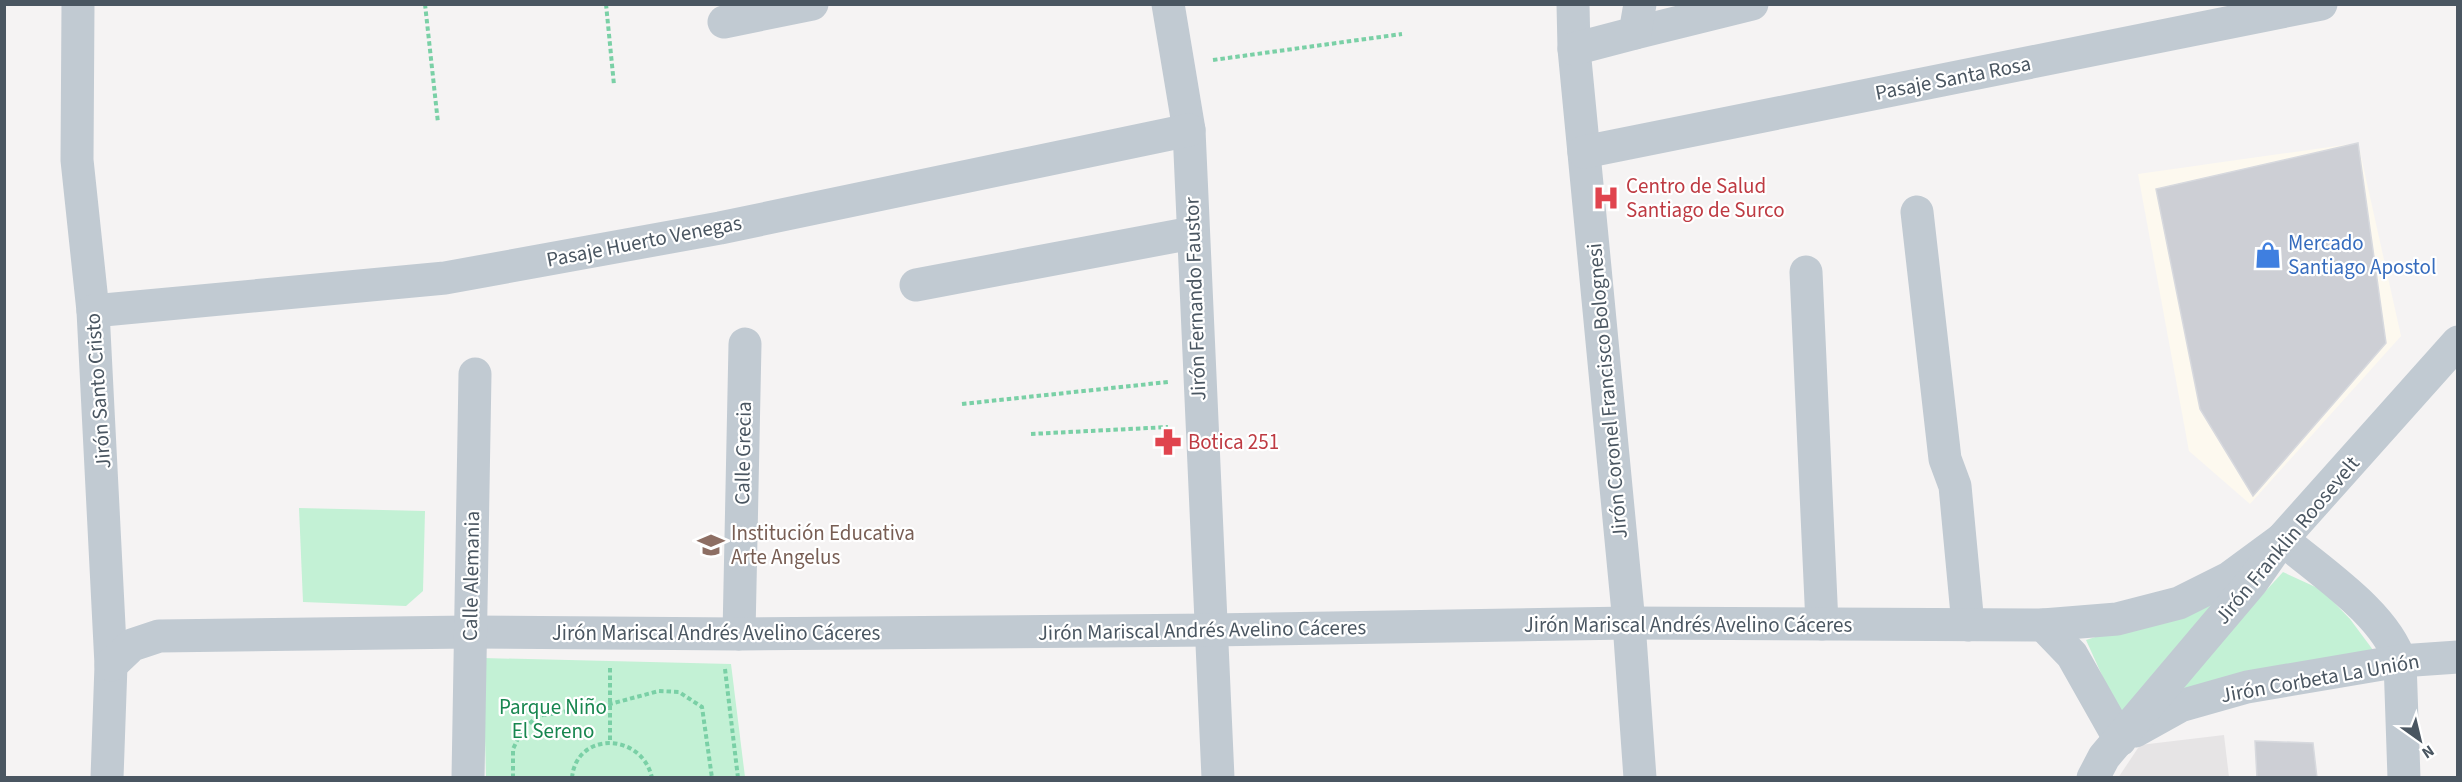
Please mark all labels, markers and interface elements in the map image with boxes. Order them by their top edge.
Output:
street label: Pasaje Santa Rosa [1873,48,2033,108]
place label: Centro de Salud Santiago de Surco [1626,171,1785,225]
hospital icon: Centro de Salud Santiago de Surco [1591,183,1621,213]
street label: Jirón Fernando Faustor [1176,196,1214,401]
street label: Pasaje Huerto Venegas [544,207,744,275]
place label: Mercado Santiago Apostol [2288,228,2436,282]
shop icon: Mercado Santiago Apostol [2253,240,2283,270]
street label: Jirón Coronel Francisco Bolognesi [1579,242,1635,540]
street label: Jirón Santo Cristo [78,312,118,470]
street label: Calle Grecia [727,401,759,505]
pharmacy icon: Botica 251 [1153,427,1183,457]
place label: Botica 251 [1188,427,1279,457]
street label: Jirón Franklin Roosevelt [2208,449,2366,631]
street label: Calle Alemania [455,511,487,641]
place label: Institución Educativa Arte Angelus [731,518,915,572]
school or university icon: Institución Educativa Arte Angelus [696,530,726,560]
street label: Jirón Mariscal Andrés Avelino Cáceres [1524,610,1852,640]
street label: Jirón Mariscal Andrés Avelino Cáceres [1038,612,1367,648]
street label: Jirón Mariscal Andrés Avelino Cáceres [552,618,880,648]
street label: Jirón Corbeta La Unión [2218,646,2422,710]
park label: Parque Niño El Sereno [499,692,607,746]
north arrow [2390,710,2450,770]
text: N [2417,740,2438,764]

